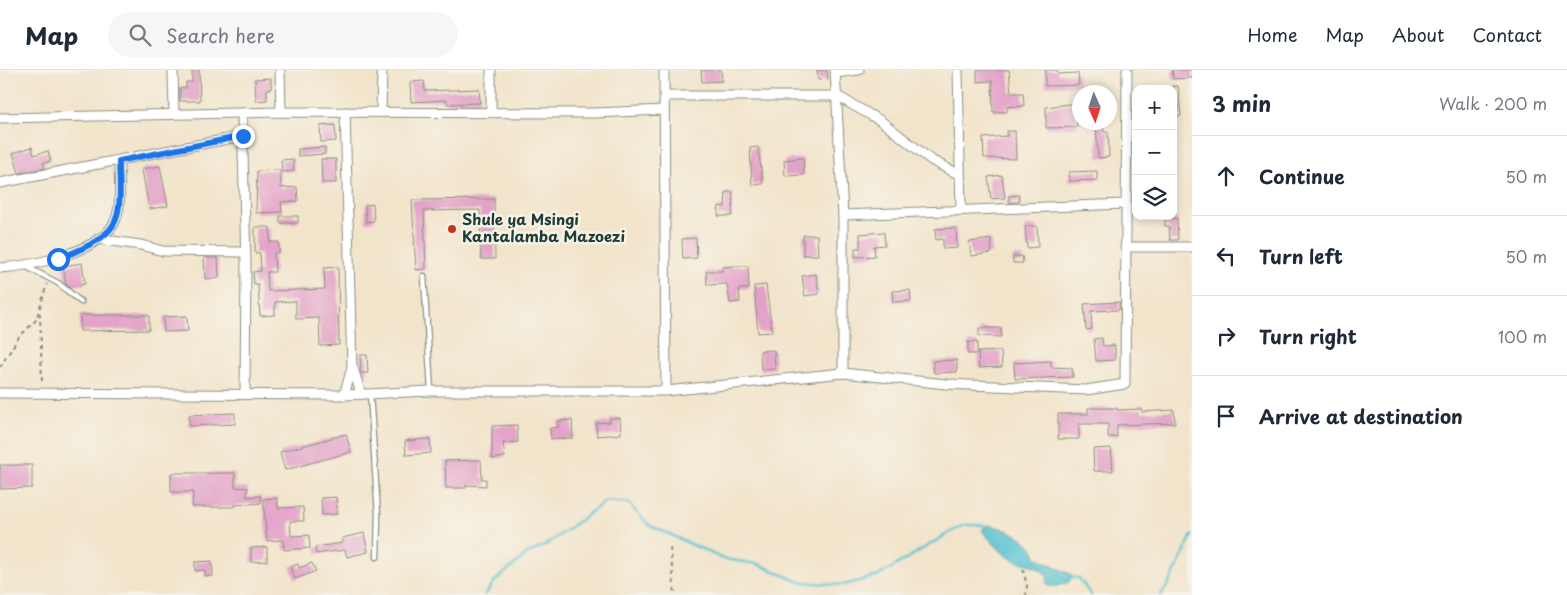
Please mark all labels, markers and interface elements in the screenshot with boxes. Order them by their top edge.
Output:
search box [108,12,458,57]
text: Map [25,17,78,53]
icon: search [126,21,154,49]
text: Search here [166,21,275,49]
text: Home [1247,21,1297,48]
text: Map [1325,21,1364,48]
text: About [1392,21,1444,48]
text: Contact [1472,21,1542,48]
north arrow [1072,85,1117,130]
map controls [1132,85,1177,220]
button: + [1132,85,1177,130]
text: 3 min [1212,87,1271,119]
text: Walk · 200 m [1439,91,1547,115]
route end [232,125,255,148]
button: − [1132,130,1177,175]
icon: ahead [1212,162,1240,190]
text: Continue [1259,162,1345,190]
text: 50 m [1506,164,1547,188]
button: layers [1132,175,1177,220]
place label: Shule ya Msingi Kantalamba Mazoezi [462,207,625,247]
marker: Shule ya Msingi Kantalamba Mazoezi [446,223,458,235]
icon: left [1212,242,1240,270]
text: Turn left [1259,242,1343,270]
text: 50 m [1506,244,1547,268]
route start [47,248,70,271]
icon: right [1212,322,1240,350]
text: Turn right [1259,322,1357,350]
text: 100 m [1498,324,1547,348]
icon: arrive [1212,402,1240,430]
text: Arrive at destination [1259,402,1463,430]

